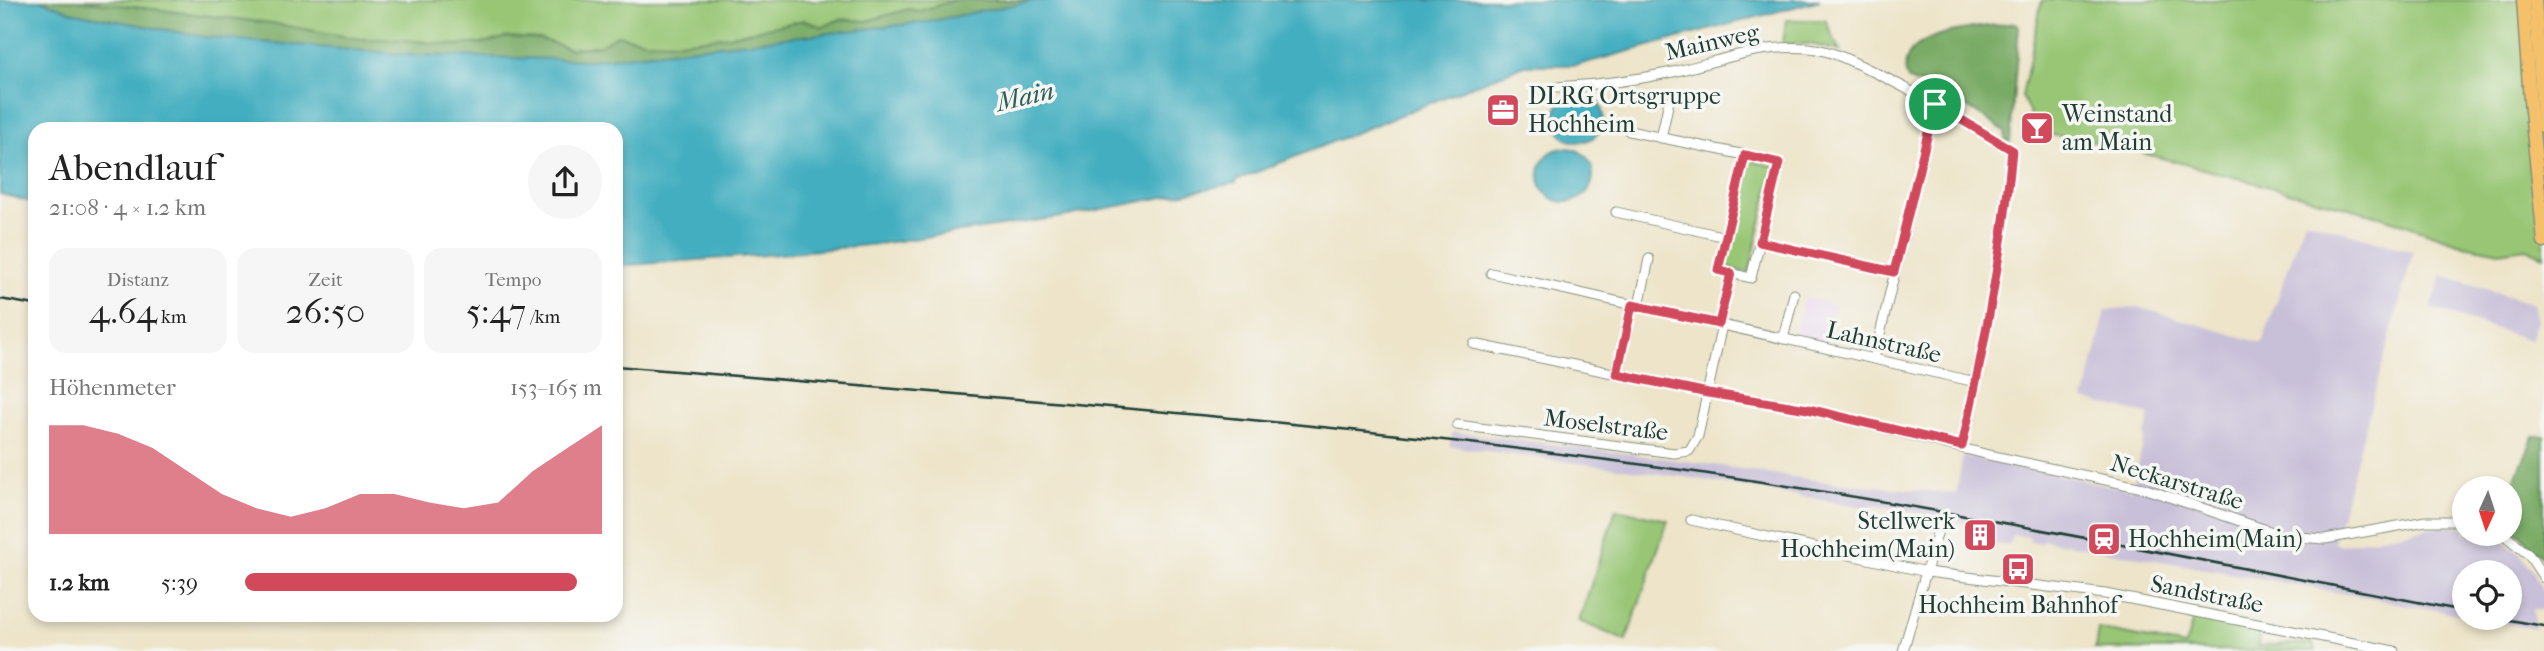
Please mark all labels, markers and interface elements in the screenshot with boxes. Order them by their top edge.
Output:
street label: Mainweg [1662,17,1763,66]
pin [1905,74,1965,134]
water label: Main [991,75,1057,119]
place label: DLRG Ortsgruppe Hochheim [1528,82,1721,138]
icon: arrive [1916,85,1954,123]
office icon: DLRG Ortsgruppe Hochheim [1484,91,1522,129]
place label: Weinstand am Main [2061,100,2173,156]
bar icon: Weinstand am Main [2018,109,2056,147]
text: Abendlauf [49,145,217,190]
button: share [528,145,602,219]
text: 21:08 · 4 × 1.2 km [49,194,206,221]
text: Distanz [107,269,169,291]
text: Zeit [308,269,343,291]
text: Tempo [485,269,541,291]
text: 4.64 [89,291,157,332]
text: 26:50 [286,291,365,332]
text: 5:47 [466,291,526,332]
text: km [157,306,187,328]
text: /km [526,306,560,328]
street label: Lahnstraße [1824,315,1944,369]
text: Höhenmeter [49,374,176,401]
text: 153–165 m [510,374,602,401]
street label: Moselstraße [1542,403,1670,447]
street label: Neckarstraße [2107,449,2247,516]
north arrow [2452,476,2522,546]
map controls [2452,476,2522,630]
place label: Stellwerk Hochheim(Main) [1780,507,1956,563]
building icon: Stellwerk Hochheim(Main) [1961,516,1999,554]
station icon: Hochheim(Main) [2085,520,2123,558]
place label: Hochheim(Main) [2128,525,2303,553]
bus stop icon: Hochheim Bahnhof [1999,550,2037,588]
button: locate [2452,560,2522,630]
text: 1.2 km [49,569,109,596]
text: 5:39 [161,569,198,596]
street label: Sandstraße [2148,569,2266,619]
place label: Hochheim Bahnhof [1918,591,2123,619]

